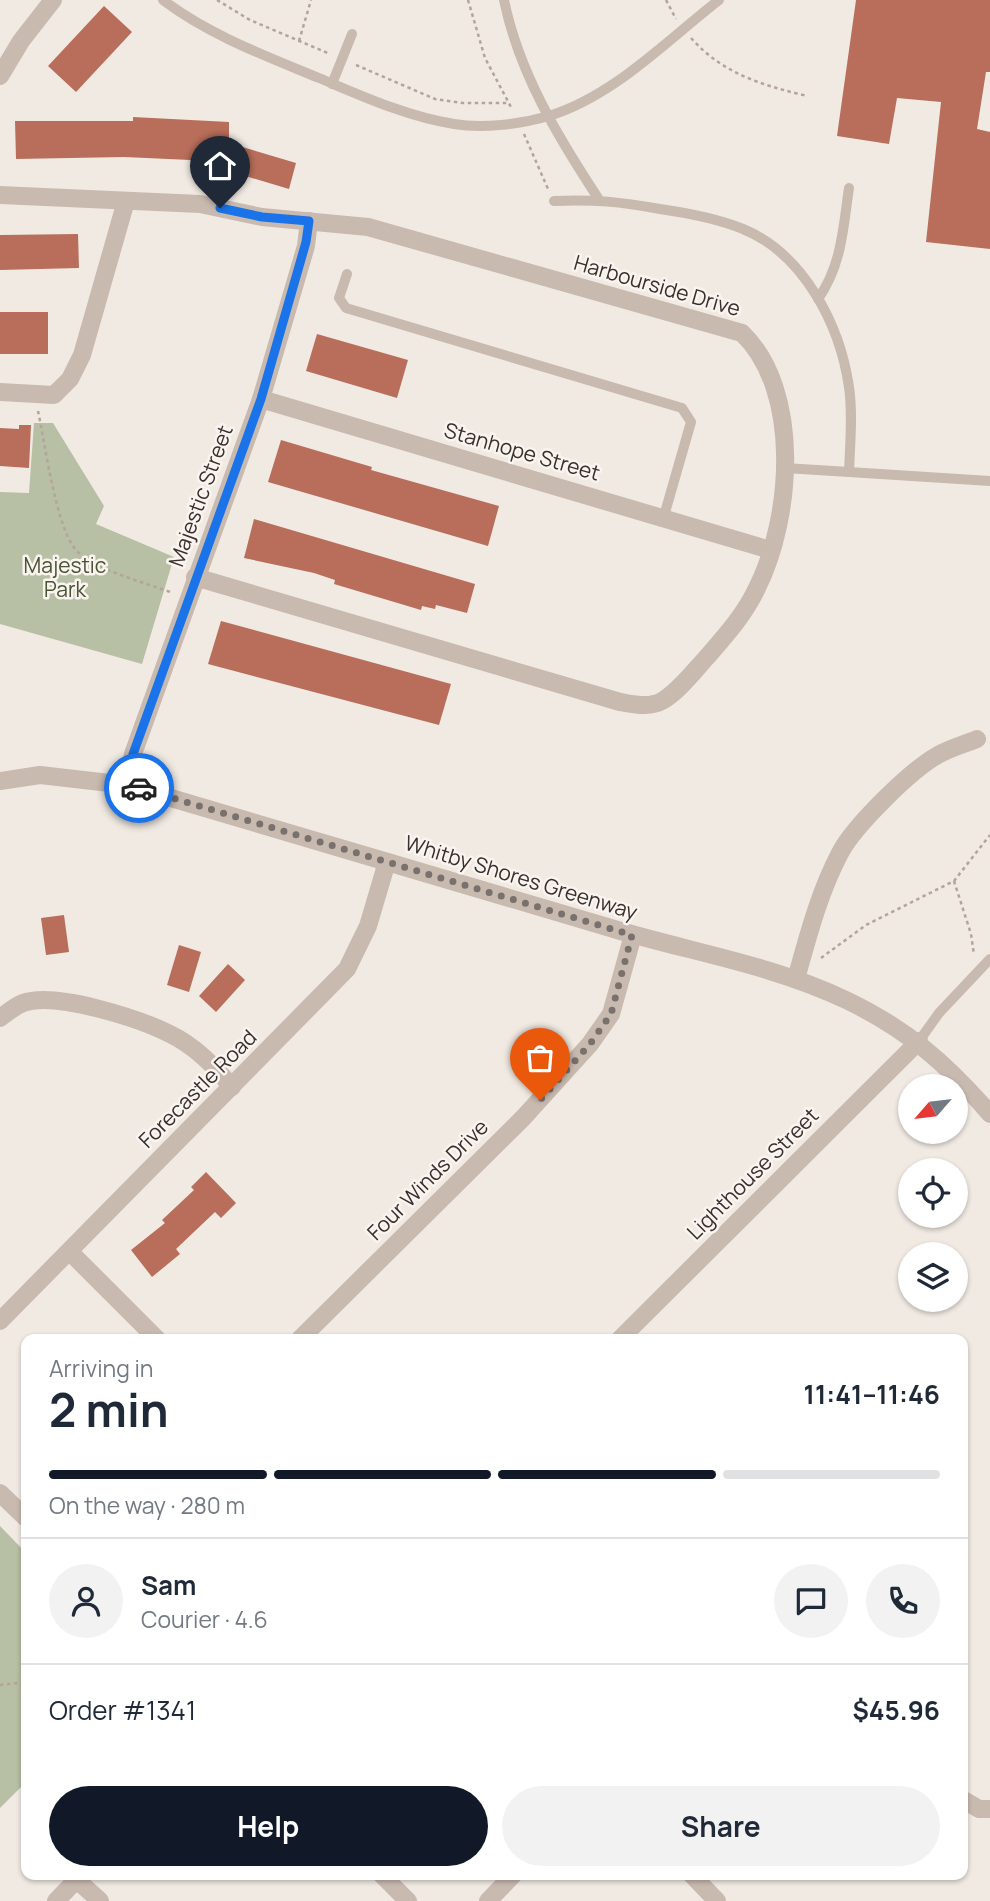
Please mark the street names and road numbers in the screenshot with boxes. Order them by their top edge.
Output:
street label: Harbourside Drive [571,248,744,322]
street label: Stanhope Street [441,415,604,487]
street label: Majestic Street [161,421,239,570]
street label: Whitby Shores Greenway [402,828,641,926]
street label: Forecastle Road [132,1023,262,1153]
street label: Lighthouse Street [680,1101,824,1245]
street label: Four Winds Drive [361,1113,494,1246]

